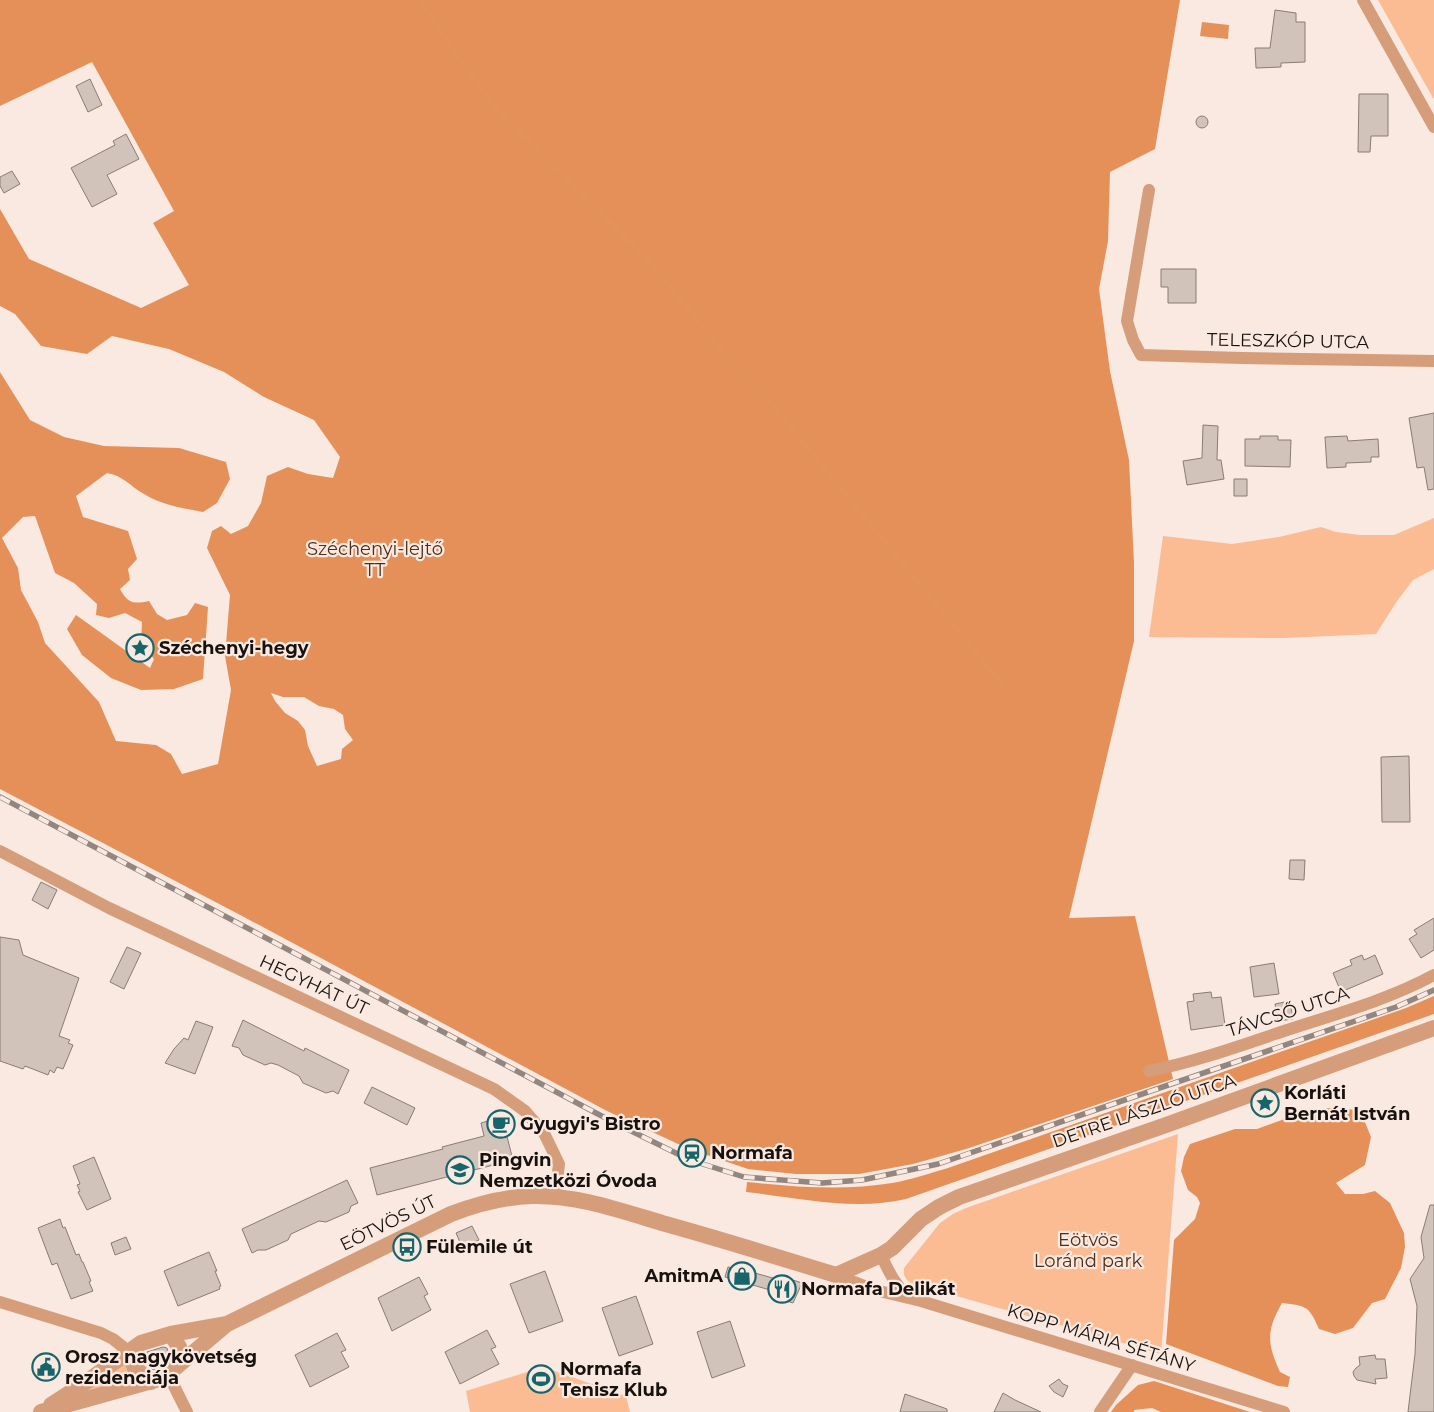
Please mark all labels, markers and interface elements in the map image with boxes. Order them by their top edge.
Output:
street label: TELESZKÓP UTCA [1207,329,1369,353]
park label: Széchenyi-lejtő TT [307,538,443,581]
place icon: Széchenyi-hegy [125,633,155,663]
place label: Széchenyi-hegy [159,637,309,659]
street label: HEGYHÁT ÚT [256,950,373,1020]
street label: TÁVCSŐ UTCA [1224,982,1352,1042]
street label: DETRE LÁSZLÓ UTCA [1049,1069,1239,1153]
place label: Korláti Bernát István [1284,1082,1410,1125]
place icon: Korláti Bernát István [1250,1088,1280,1118]
cafe icon: Gyugyi's Bistro [486,1109,516,1139]
place label: Gyugyi's Bistro [520,1113,661,1135]
station icon: Normafa [677,1138,707,1168]
place label: Normafa [711,1142,793,1164]
place label: Pingvin Nemzetközi Óvoda [479,1149,657,1192]
school or university icon: Pingvin Nemzetközi Óvoda [445,1155,475,1185]
street label: EÖTVÖS ÚT [336,1190,440,1256]
park label: Eötvös Loránd park [1034,1229,1143,1272]
bus stop icon: Fülemile út [392,1232,422,1262]
place label: Fülemile út [426,1236,533,1258]
shop icon: AmitmA [727,1261,757,1291]
place label: AmitmA [643,1265,723,1287]
restaurant icon: Normafa Delikát [767,1274,797,1304]
place label: Normafa Delikát [801,1278,956,1300]
street label: KOPP MÁRIA SÉTÁNY [1004,1299,1198,1377]
place label: Orosz nagykövetség rezidenciája [65,1346,257,1389]
public building icon: Orosz nagykövetség rezidenciája [31,1352,61,1382]
place label: Normafa Tenisz Klub [560,1358,667,1401]
sports icon: Normafa Tenisz Klub [526,1364,556,1394]

